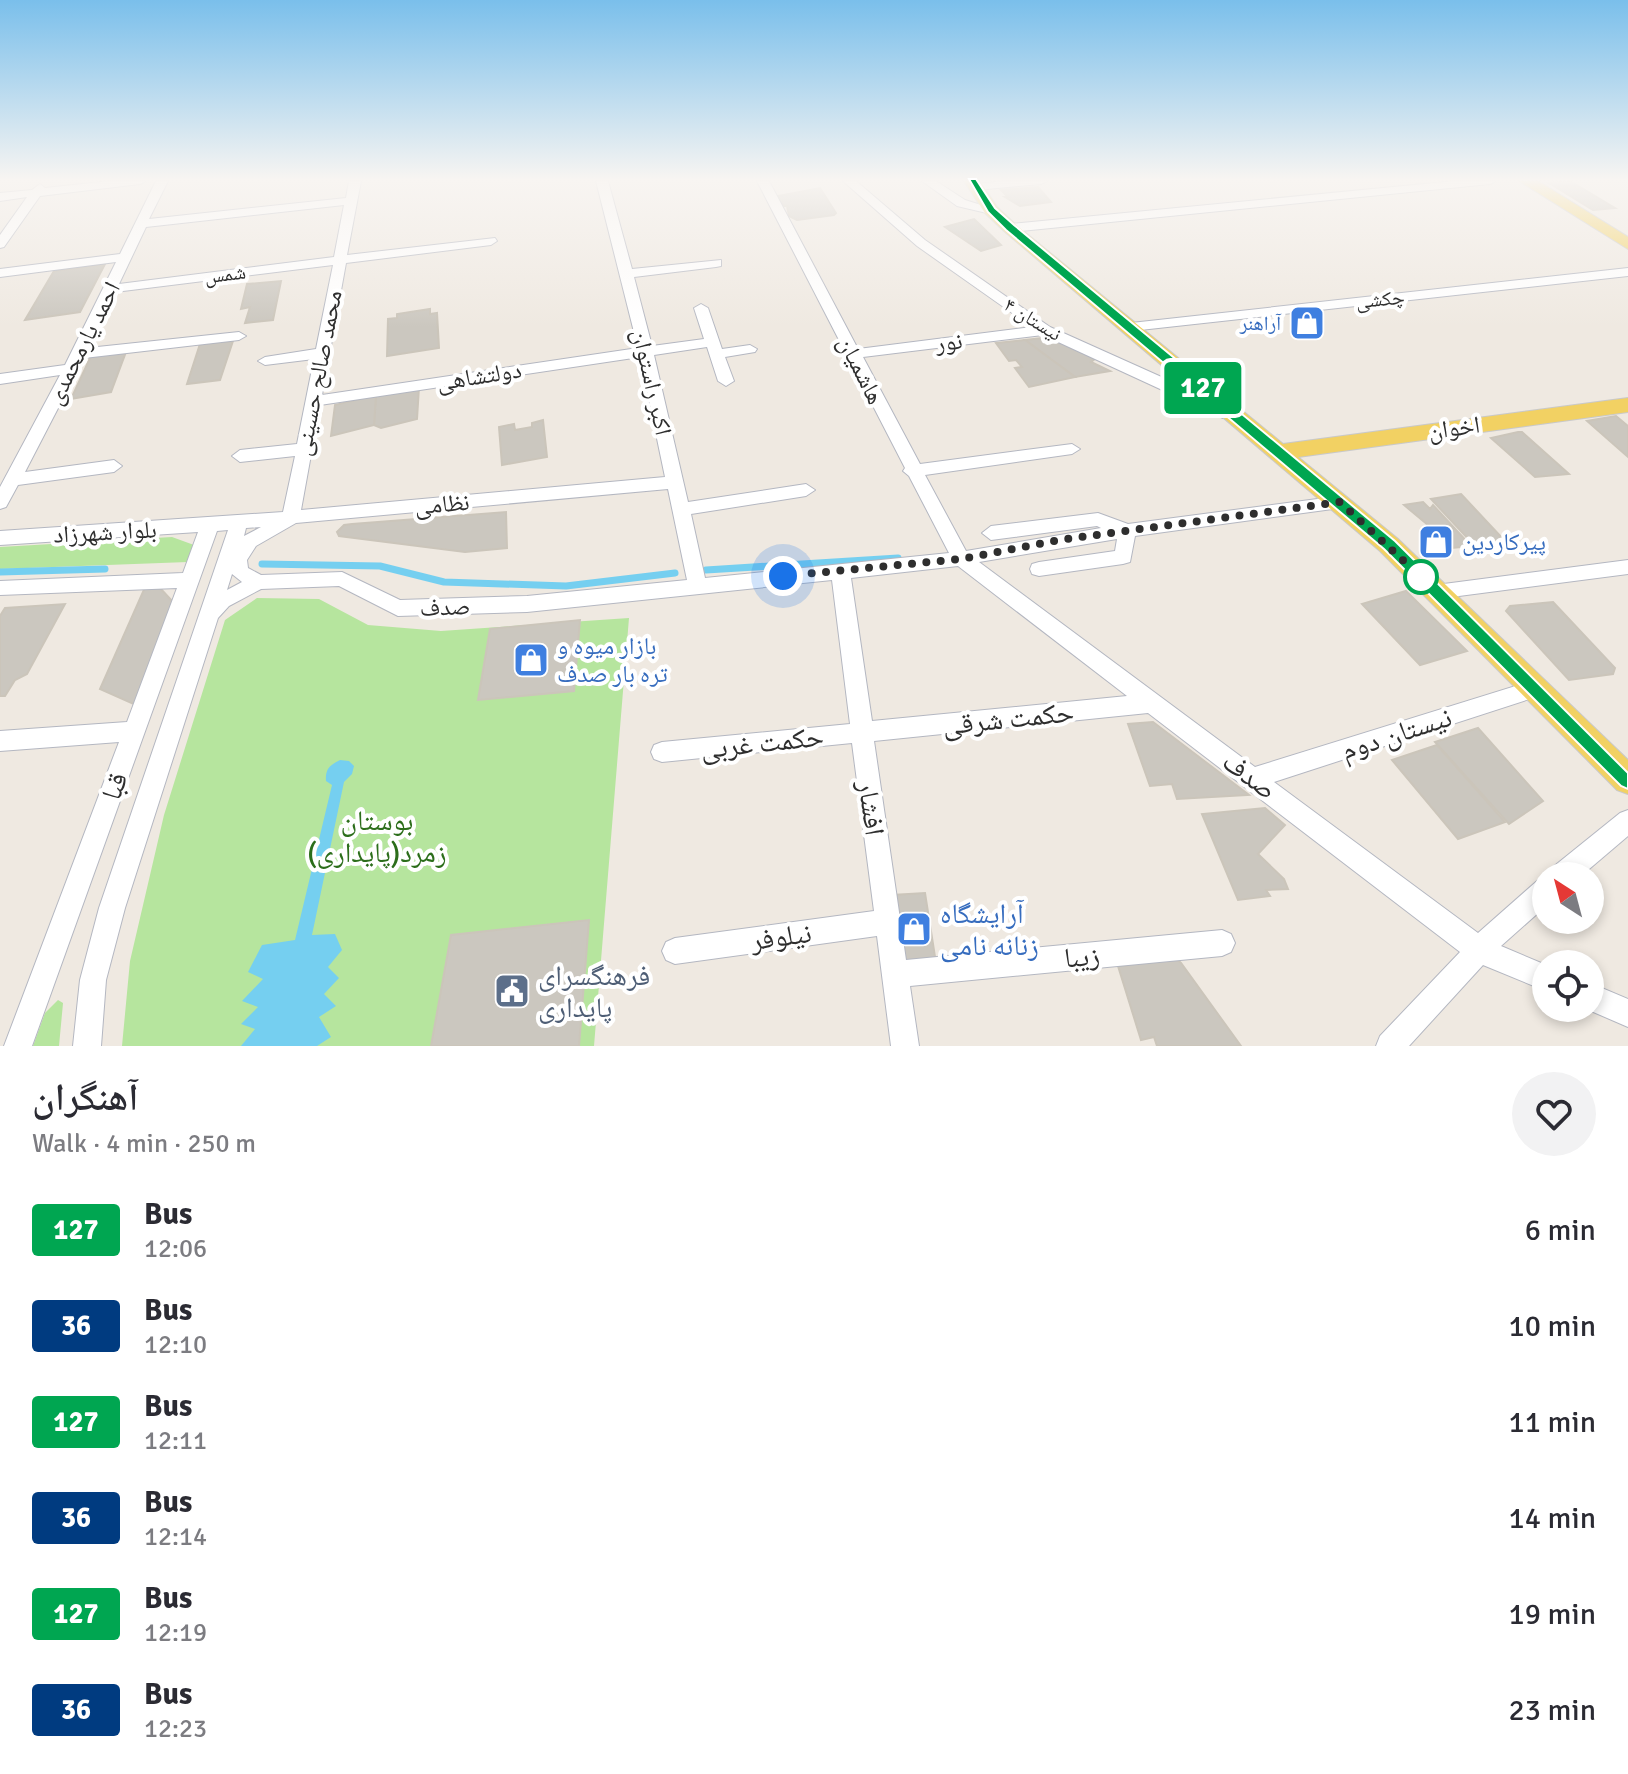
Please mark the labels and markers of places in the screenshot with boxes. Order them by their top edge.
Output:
shop icon: آراهنر [1288,304,1326,342]
place label: آراهنر [1239,311,1282,336]
shop icon: پیرکاردین [1417,523,1455,561]
place label: پیرکاردین [1462,527,1546,557]
unlabelled marker [1404,560,1438,594]
place label: بازار میوه و تره بار صدف [557,631,668,689]
shop icon: بازار میوه و تره بار صدف [512,641,550,679]
place label: آرایشگاه زنانه نامی [940,897,1039,963]
shop icon: آرایشگاه زنانه نامی [895,910,933,948]
place label: فرهنگسرای پایداری [538,959,650,1025]
public building icon: فرهنگسرای پایداری [493,972,531,1010]

